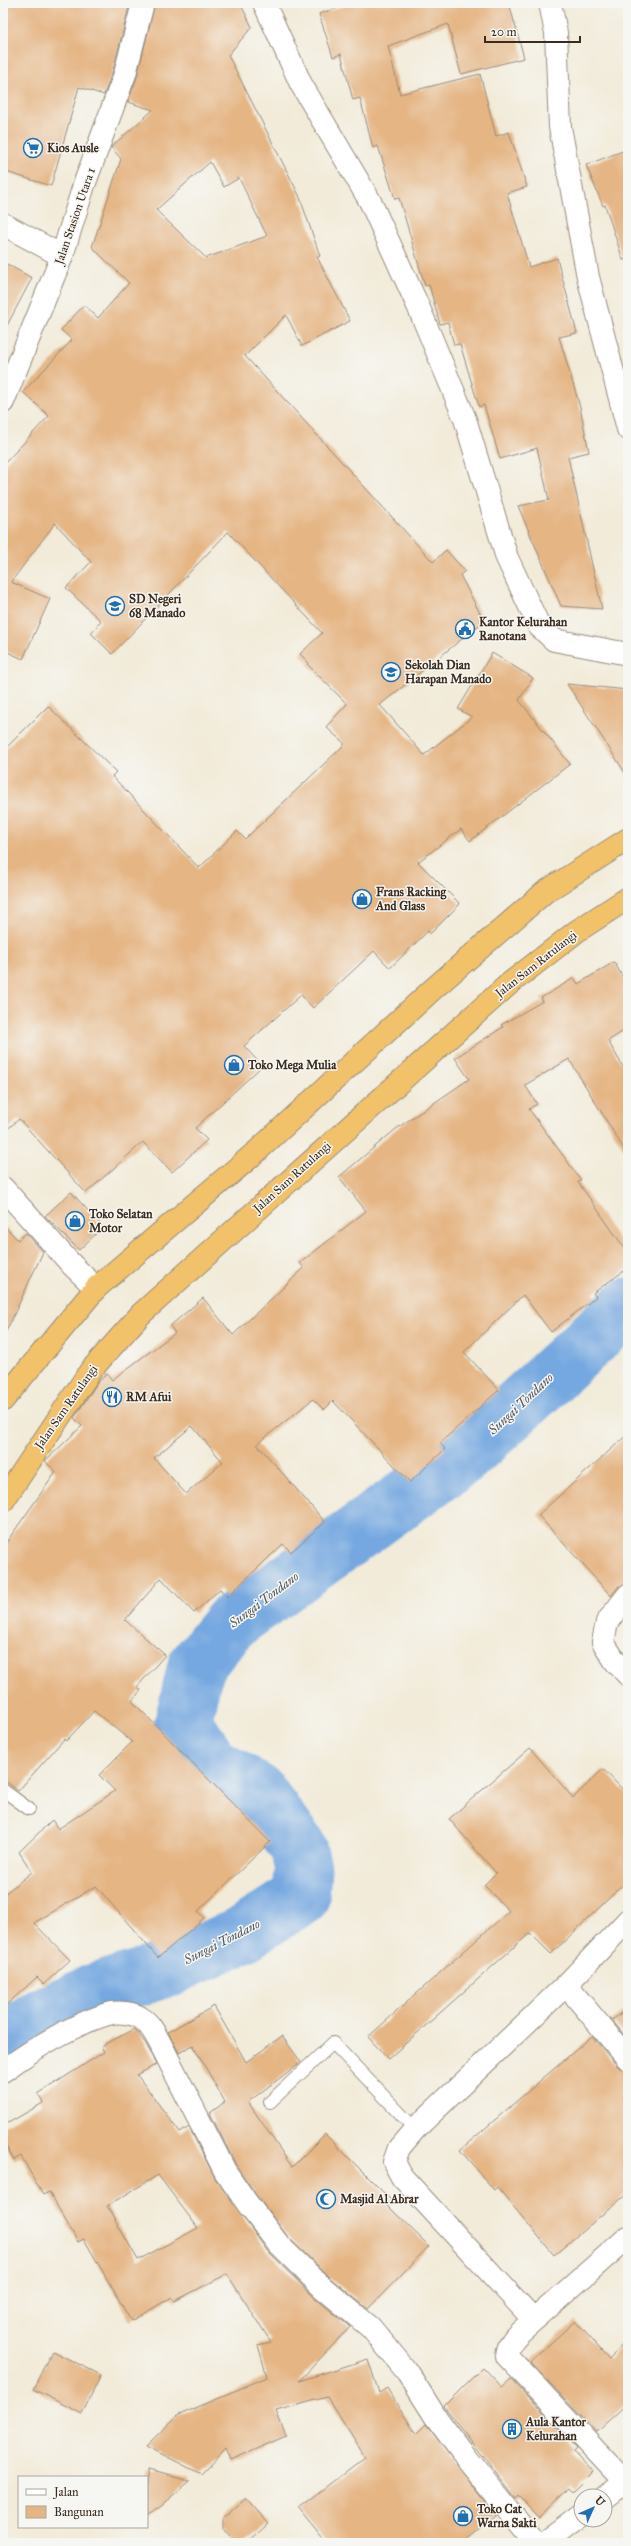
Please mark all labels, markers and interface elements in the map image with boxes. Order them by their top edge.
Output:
scale bar [485,18,580,44]
text: 20 m [491,25,517,39]
supermarket icon: Kios Ausle [22,137,44,159]
place label: Kios Ausle [47,141,99,155]
street label: Jalan Stasion Utara 1 [51,165,99,268]
place label: SD Negeri 68 Manado [129,592,185,620]
school or university icon: SD Negeri 68 Manado [104,595,126,617]
place label: Kantor Kelurahan Ranotana [479,615,568,643]
public building icon: Kantor Kelurahan Ranotana [454,618,476,640]
place label: Sekolah Dian Harapan Manado [405,658,491,687]
school or university icon: Sekolah Dian Harapan Manado [380,661,402,683]
place label: Frans Racking And Glass [375,885,447,913]
shop icon: Frans Racking And Glass [351,888,373,910]
street label: Jalan Sam Ratulangi [491,927,581,1002]
shop icon: Toko Mega Mulia [223,1054,245,1076]
place label: Toko Mega Mulia [247,1058,337,1073]
street label: Jalan Sam Ratulangi [249,1138,335,1218]
place label: Toko Selatan Motor [88,1207,153,1235]
shop icon: Toko Selatan Motor [64,1210,86,1232]
street label: Jalan Sam Ratulangi [31,1362,101,1454]
water label: Sungai Tondano [484,1370,557,1439]
restaurant icon: RM Afui [101,1386,123,1408]
place label: RM Afui [126,1390,172,1404]
water label: Sungai Tondano [225,1569,302,1632]
water label: Sungai Tondano [180,1916,263,1968]
mosque icon: Masjid Al Abrar [315,2188,337,2210]
place label: Masjid Al Abrar [340,2192,419,2207]
place label: Aula Kantor Kelurahan [525,2415,587,2443]
building icon: Aula Kantor Kelurahan [501,2418,523,2440]
legend [18,2476,148,2528]
text: Jalan [52,2485,79,2500]
north arrow [573,2488,613,2528]
text: U [592,2494,608,2509]
place label: Toko Cat Warna Sakti [476,2502,537,2530]
text: Bangunan [54,2505,104,2520]
shop icon: Toko Cat Warna Sakti [452,2505,474,2527]

